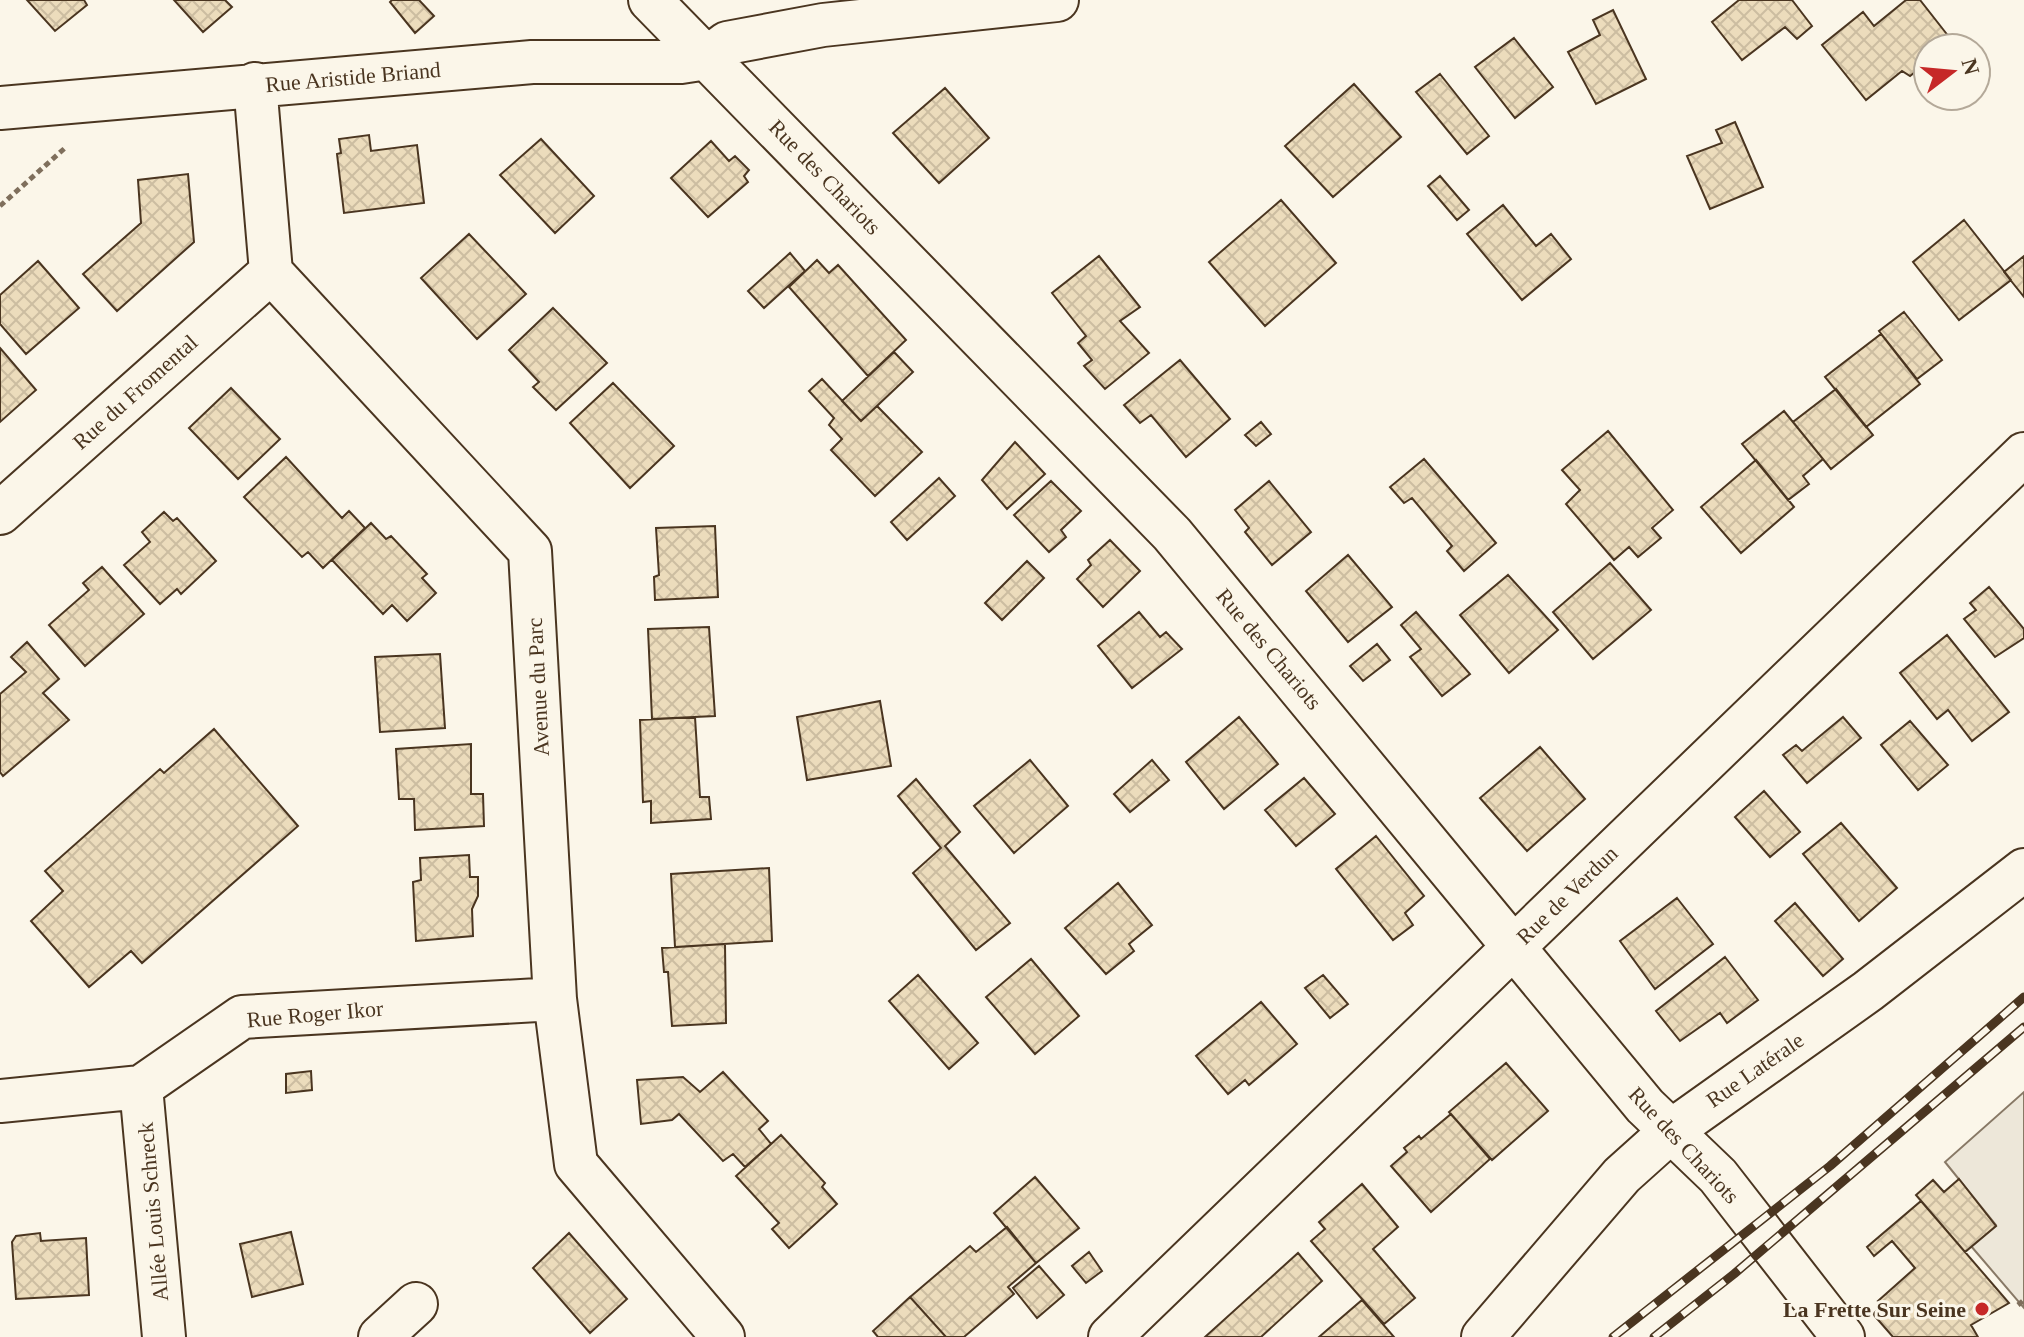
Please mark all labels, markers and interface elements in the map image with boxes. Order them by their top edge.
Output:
north arrow [1912,32,1992,112]
text: N [1957,56,1985,78]
street label: Rue Aristide Briand [264,57,442,97]
street label: Rue des Chariots [764,114,886,240]
street label: Rue du Fromental [68,330,202,454]
street label: Rue des Chariots [1211,583,1327,715]
street label: Avenue du Parc [522,617,554,757]
street label: Rue de Verdun [1511,841,1623,949]
street label: Rue Roger Ikor [246,996,385,1032]
street label: Rue Latérale [1702,1027,1808,1113]
street label: Rue des Chariots [1624,1082,1744,1208]
street label: Allée Louis Schreck [133,1121,173,1303]
place label: La Frette Sur Seine [1783,1297,1966,1322]
marker: La Frette Sur Seine [1973,1300,1991,1318]

